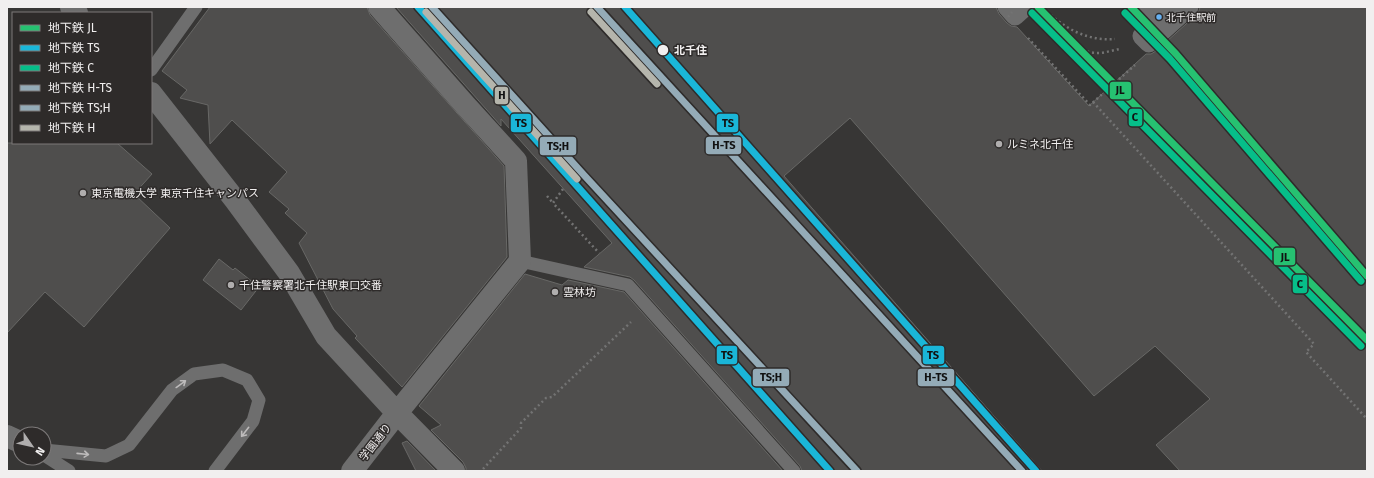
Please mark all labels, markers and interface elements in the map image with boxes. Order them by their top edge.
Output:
legend [12,12,152,144]
marker: 北千住駅前 [1154,12,1164,22]
place label: 北千住駅前 [1166,12,1216,24]
text: 地下鉄 JL [48,21,97,35]
text: 地下鉄 TS [48,41,100,55]
marker: 北千住 [656,43,670,57]
place label: 北千住 [674,44,707,57]
text: 地下鉄 C [48,61,94,75]
text: 地下鉄 H-TS [48,81,113,95]
line badge: JL [1109,81,1132,100]
text: JL [1114,84,1125,97]
line badge: H [494,86,509,105]
text: H [498,89,506,102]
text: 地下鉄 TS;H [48,101,111,115]
line badge: C [1128,108,1143,127]
text: C [1132,111,1139,124]
line badge: TS [510,113,532,133]
line badge: TS [716,113,739,133]
text: TS [515,117,528,130]
text: TS [722,117,735,130]
text: 地下鉄 H [48,121,95,135]
line badge: TS;H [539,136,577,156]
line badge: H-TS [705,136,742,155]
place label: ルミネ北千住 [1007,138,1073,151]
text: H-TS [712,139,736,152]
marker: ルミネ北千住 [994,139,1004,149]
text: TS;H [547,140,569,153]
place label: 東京電機大学 東京千住キャンパス [91,187,259,200]
marker: 東京電機大学 東京千住キャンパス [78,188,88,198]
line badge: JL [1273,247,1296,266]
text: JL [1279,251,1290,264]
line badge: C [1292,274,1308,294]
text: C [1297,278,1304,291]
place label: 千住警察署北千住駅東口交番 [239,279,382,292]
marker: 千住警察署北千住駅東口交番 [226,280,236,290]
place label: 雲林坊 [563,286,596,299]
marker: 雲林坊 [550,287,560,297]
line badge: TS [716,345,738,365]
line badge: TS [922,345,945,365]
text: TS [721,349,734,362]
text: TS [927,349,940,362]
line badge: TS;H [752,368,790,387]
line badge: H-TS [917,368,955,387]
text: TS;H [760,371,782,384]
text: H-TS [924,371,948,384]
one-way arrow [175,380,186,388]
street label: 学園通り [357,421,394,464]
north arrow [12,426,52,466]
one-way arrow [241,426,249,437]
text: N [32,445,47,458]
one-way arrow [76,450,89,458]

